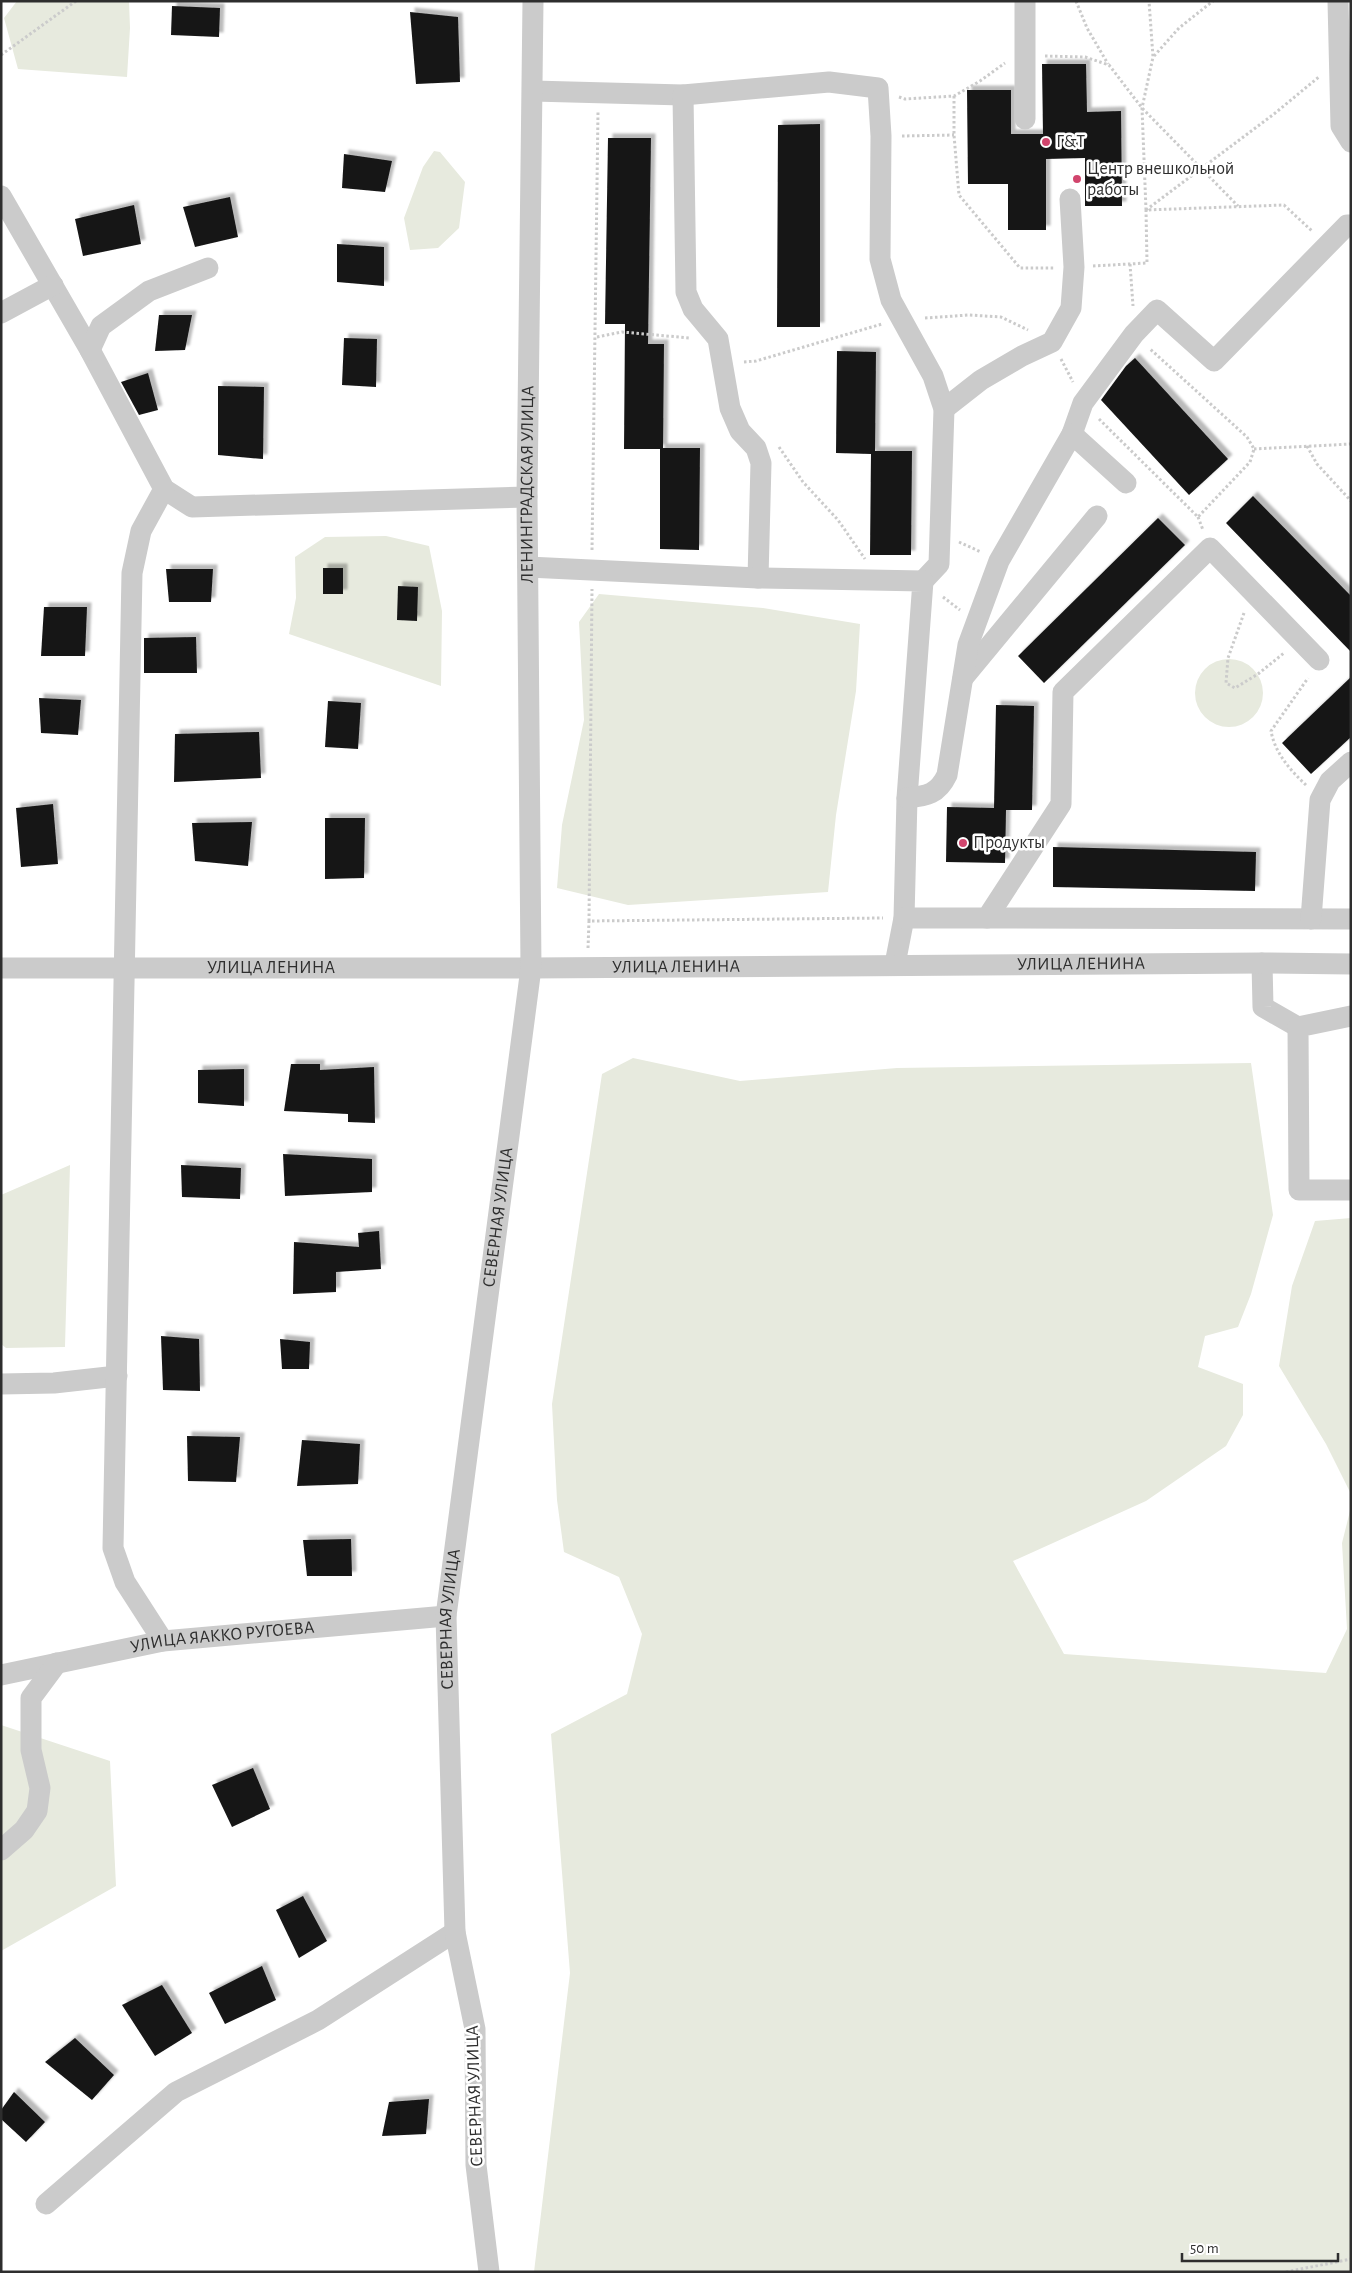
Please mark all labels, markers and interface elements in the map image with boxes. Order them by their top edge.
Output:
place label: Г&Т [1056,133,1086,151]
marker: Г&Т [1040,136,1052,148]
place label: Центр внешкольной работы [1087,160,1234,199]
marker: Центр внешкольной работы [1071,173,1083,185]
street label: ЛЕНИНГРАДСКАЯ УЛИЦА [518,385,537,583]
place label: Продукты [973,834,1045,852]
marker: Продукты [957,837,969,849]
street label: УЛИЦА ЛЕНИНА [1017,955,1146,974]
street label: УЛИЦА ЛЕНИНА [612,958,741,976]
street label: УЛИЦА ЛЕНИНА [207,959,335,977]
street label: СЕВЕРНАЯ УЛИЦА [480,1146,516,1289]
street label: СЕВЕРНАЯ УЛИЦА [437,1547,464,1690]
street label: УЛИЦА ЯАККО РУГОЕВА [129,1619,315,1657]
street label: СЕВЕРНАЯ УЛИЦА [464,2025,486,2167]
scale bar [1182,2230,1338,2262]
text: 50 m [1190,2241,1219,2256]

